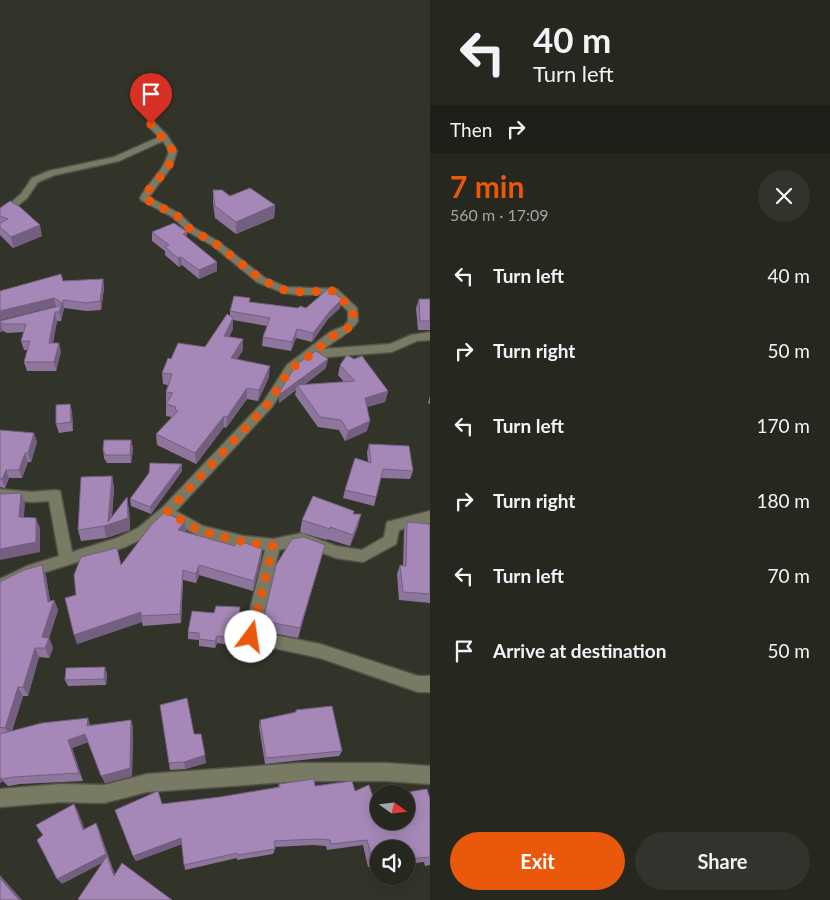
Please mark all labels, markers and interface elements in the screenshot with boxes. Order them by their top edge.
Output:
text: 40 m [533,18,611,60]
icon: left [450,20,515,85]
text: Turn left [533,60,614,87]
pin [130,73,172,124]
icon: arrive [137,80,165,108]
icon: right [502,115,530,143]
text: Then [450,118,492,141]
text: 7 min [450,168,524,204]
button: close [758,170,810,222]
text: 560 m · 17:09 [450,205,549,224]
icon: left [450,262,478,290]
text: Turn left [493,264,564,287]
text: 40 m [767,264,810,287]
icon: right [450,337,478,365]
text: Turn right [493,339,575,362]
text: 50 m [767,339,810,362]
icon: left [450,412,478,440]
text: Turn left [493,414,564,437]
text: 170 m [756,414,810,437]
icon: right [450,487,478,515]
text: Turn right [493,489,575,512]
text: 180 m [756,489,810,512]
icon: left [450,562,478,590]
text: Turn left [493,564,564,587]
text: 70 m [767,564,810,587]
position arrow [224,610,276,662]
icon: arrive [450,637,478,665]
text: Arrive at destination [493,639,666,662]
text: 50 m [767,639,810,662]
north arrow [370,785,415,830]
map controls [370,785,415,885]
button: Exit [450,832,625,890]
button: Share [635,832,810,890]
button: sound [370,840,415,885]

